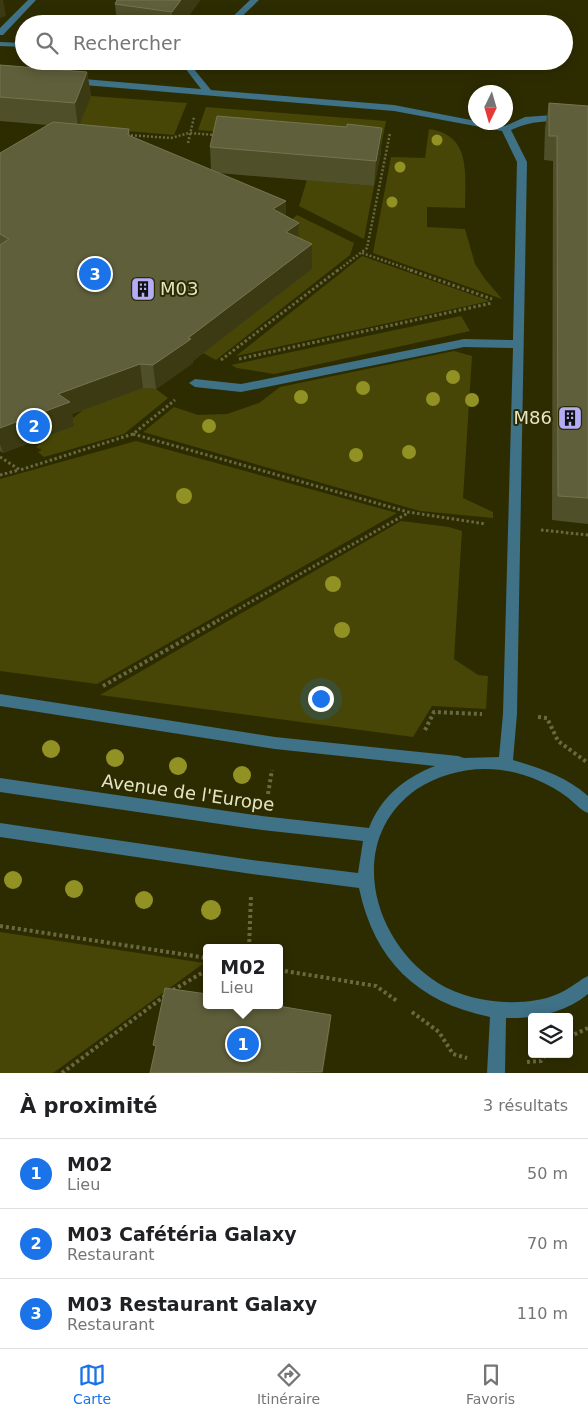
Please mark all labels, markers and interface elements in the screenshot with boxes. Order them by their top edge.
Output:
search box [15,15,573,70]
icon: search [33,29,61,57]
text: Rechercher [73,32,181,54]
north arrow [468,85,513,130]
pin: 3 [79,255,111,293]
building icon: M03 [130,276,156,302]
place label: M03 [160,278,198,299]
building icon: M86 [557,405,583,431]
pin: 2 [18,407,50,445]
place label: M86 [514,407,552,428]
your location [308,686,334,712]
street label: Avenue de l'Europe [100,770,276,815]
popup [203,944,283,1009]
text: M02 [220,956,266,978]
text: Lieu [220,978,254,997]
map controls [528,1013,573,1058]
button: layers [528,1013,573,1058]
pin: 1 [227,1025,259,1063]
text: À proximité [20,1094,157,1118]
text: 3 résultats [483,1096,568,1115]
text: M02 [67,1153,112,1175]
text: 1 [30,1164,42,1183]
text: 50 m [527,1164,568,1183]
text: Lieu [67,1175,100,1194]
text: M03 Cafétéria Galaxy [67,1223,297,1245]
text: 2 [30,1234,42,1253]
text: 70 m [527,1234,568,1253]
text: Restaurant [67,1245,155,1264]
text: M03 Restaurant Galaxy [67,1293,317,1315]
text: 3 [30,1304,42,1323]
text: 110 m [517,1304,568,1323]
text: Restaurant [67,1315,155,1334]
tab: Carte [73,1361,111,1407]
tab: Itinéraire [257,1361,320,1407]
tab: Favoris [466,1361,515,1407]

